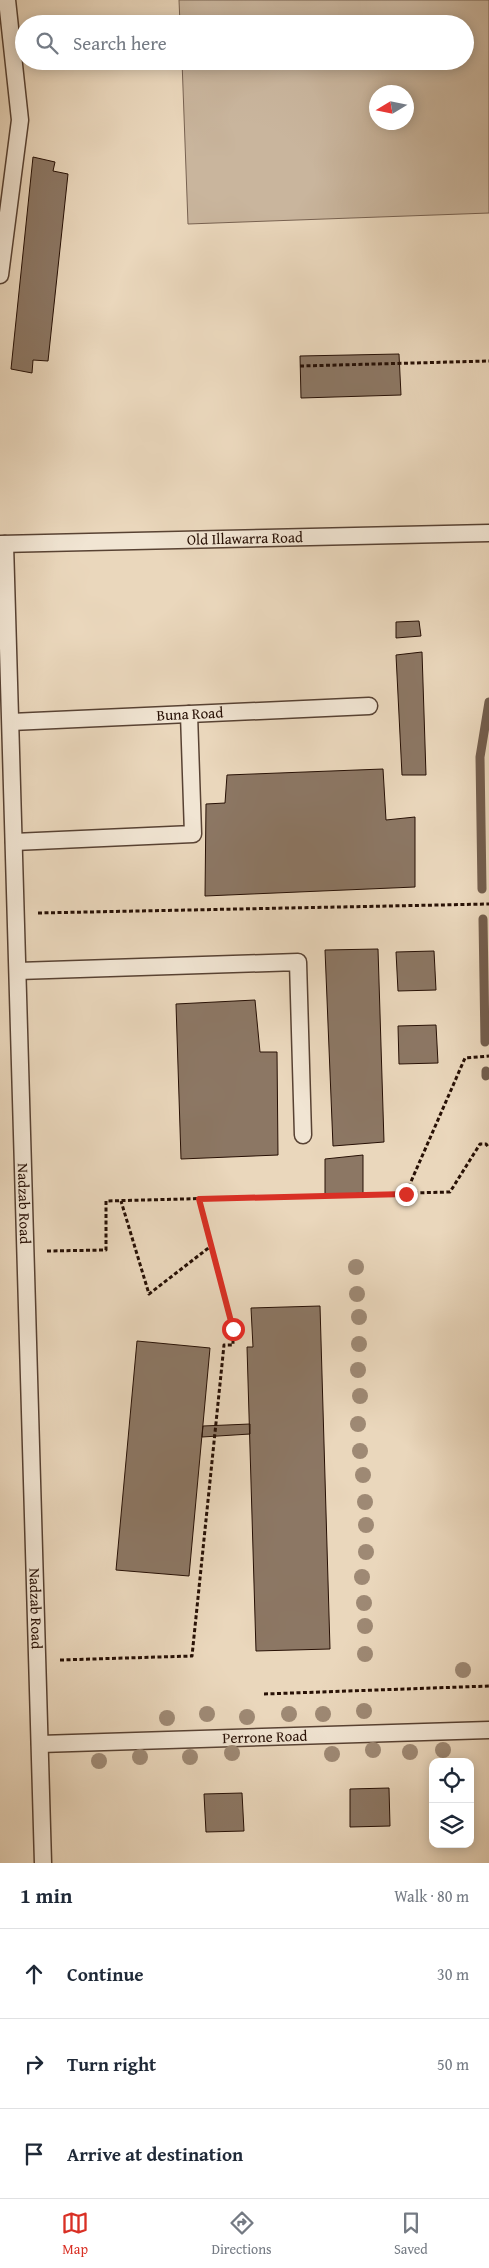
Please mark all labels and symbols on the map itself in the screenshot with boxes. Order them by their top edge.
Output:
north arrow [369,85,414,130]
street label: Old Illawarra Road [187,526,303,550]
street label: Buna Road [156,702,224,725]
street label: Nadzab Road [13,1163,36,1245]
route end [395,1183,418,1206]
route start [222,1318,245,1341]
street label: Nadzab Road [25,1568,48,1649]
street label: Perrone Road [222,1725,308,1748]

